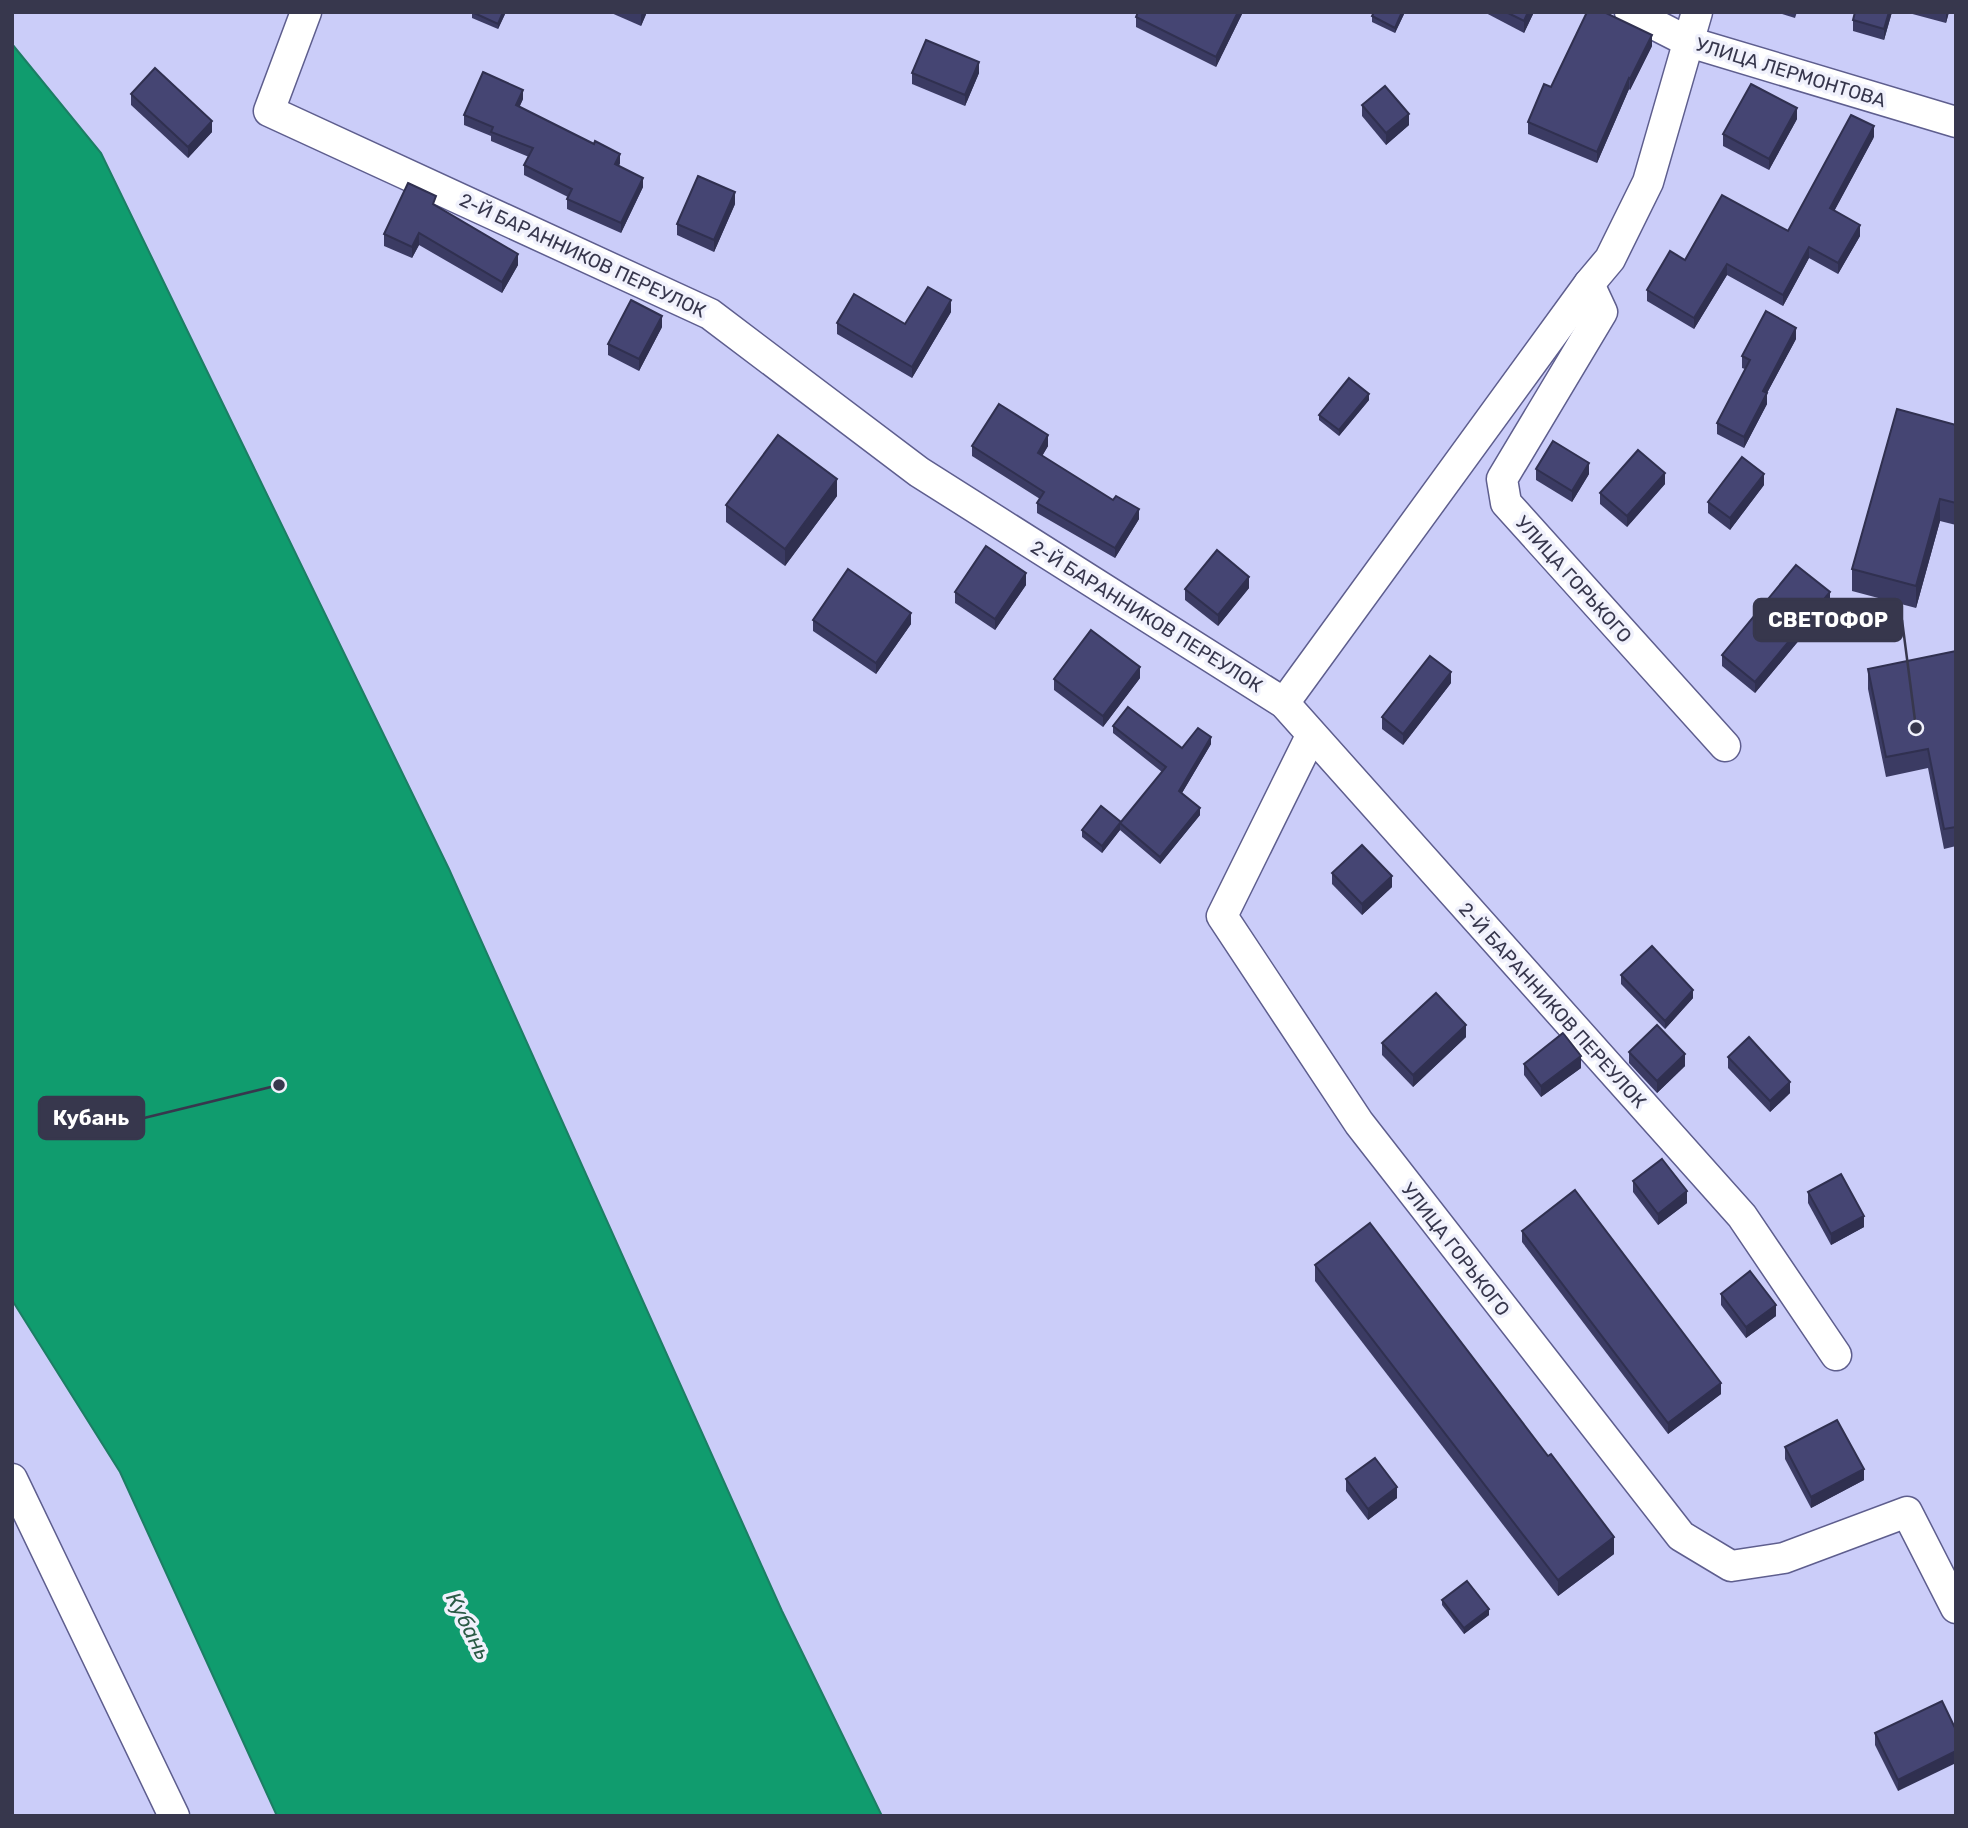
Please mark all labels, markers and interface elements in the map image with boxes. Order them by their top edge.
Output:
street label: УЛИЦА ЛЕРМОНТОВА [1693,33,1889,112]
street label: 2-Й БАРАННИКОВ ПЕРЕУЛОК [456,188,710,323]
street label: УЛИЦА ГОРЬКОГО [1511,511,1637,647]
street label: 2-Й БАРАННИКОВ ПЕРЕУЛОК [1027,535,1267,697]
callout: СВЕТОФОР [1754,599,1902,641]
text: СВЕТОФОР [1768,607,1888,632]
street label: 2-Й БАРАННИКОВ ПЕРЕУЛОК [1454,898,1651,1113]
callout: Кубань [39,1097,144,1139]
text: Кубань [53,1105,130,1130]
street label: УЛИЦА ГОРЬКОГО [1397,1178,1515,1320]
water label: Кубань [441,1588,496,1664]

